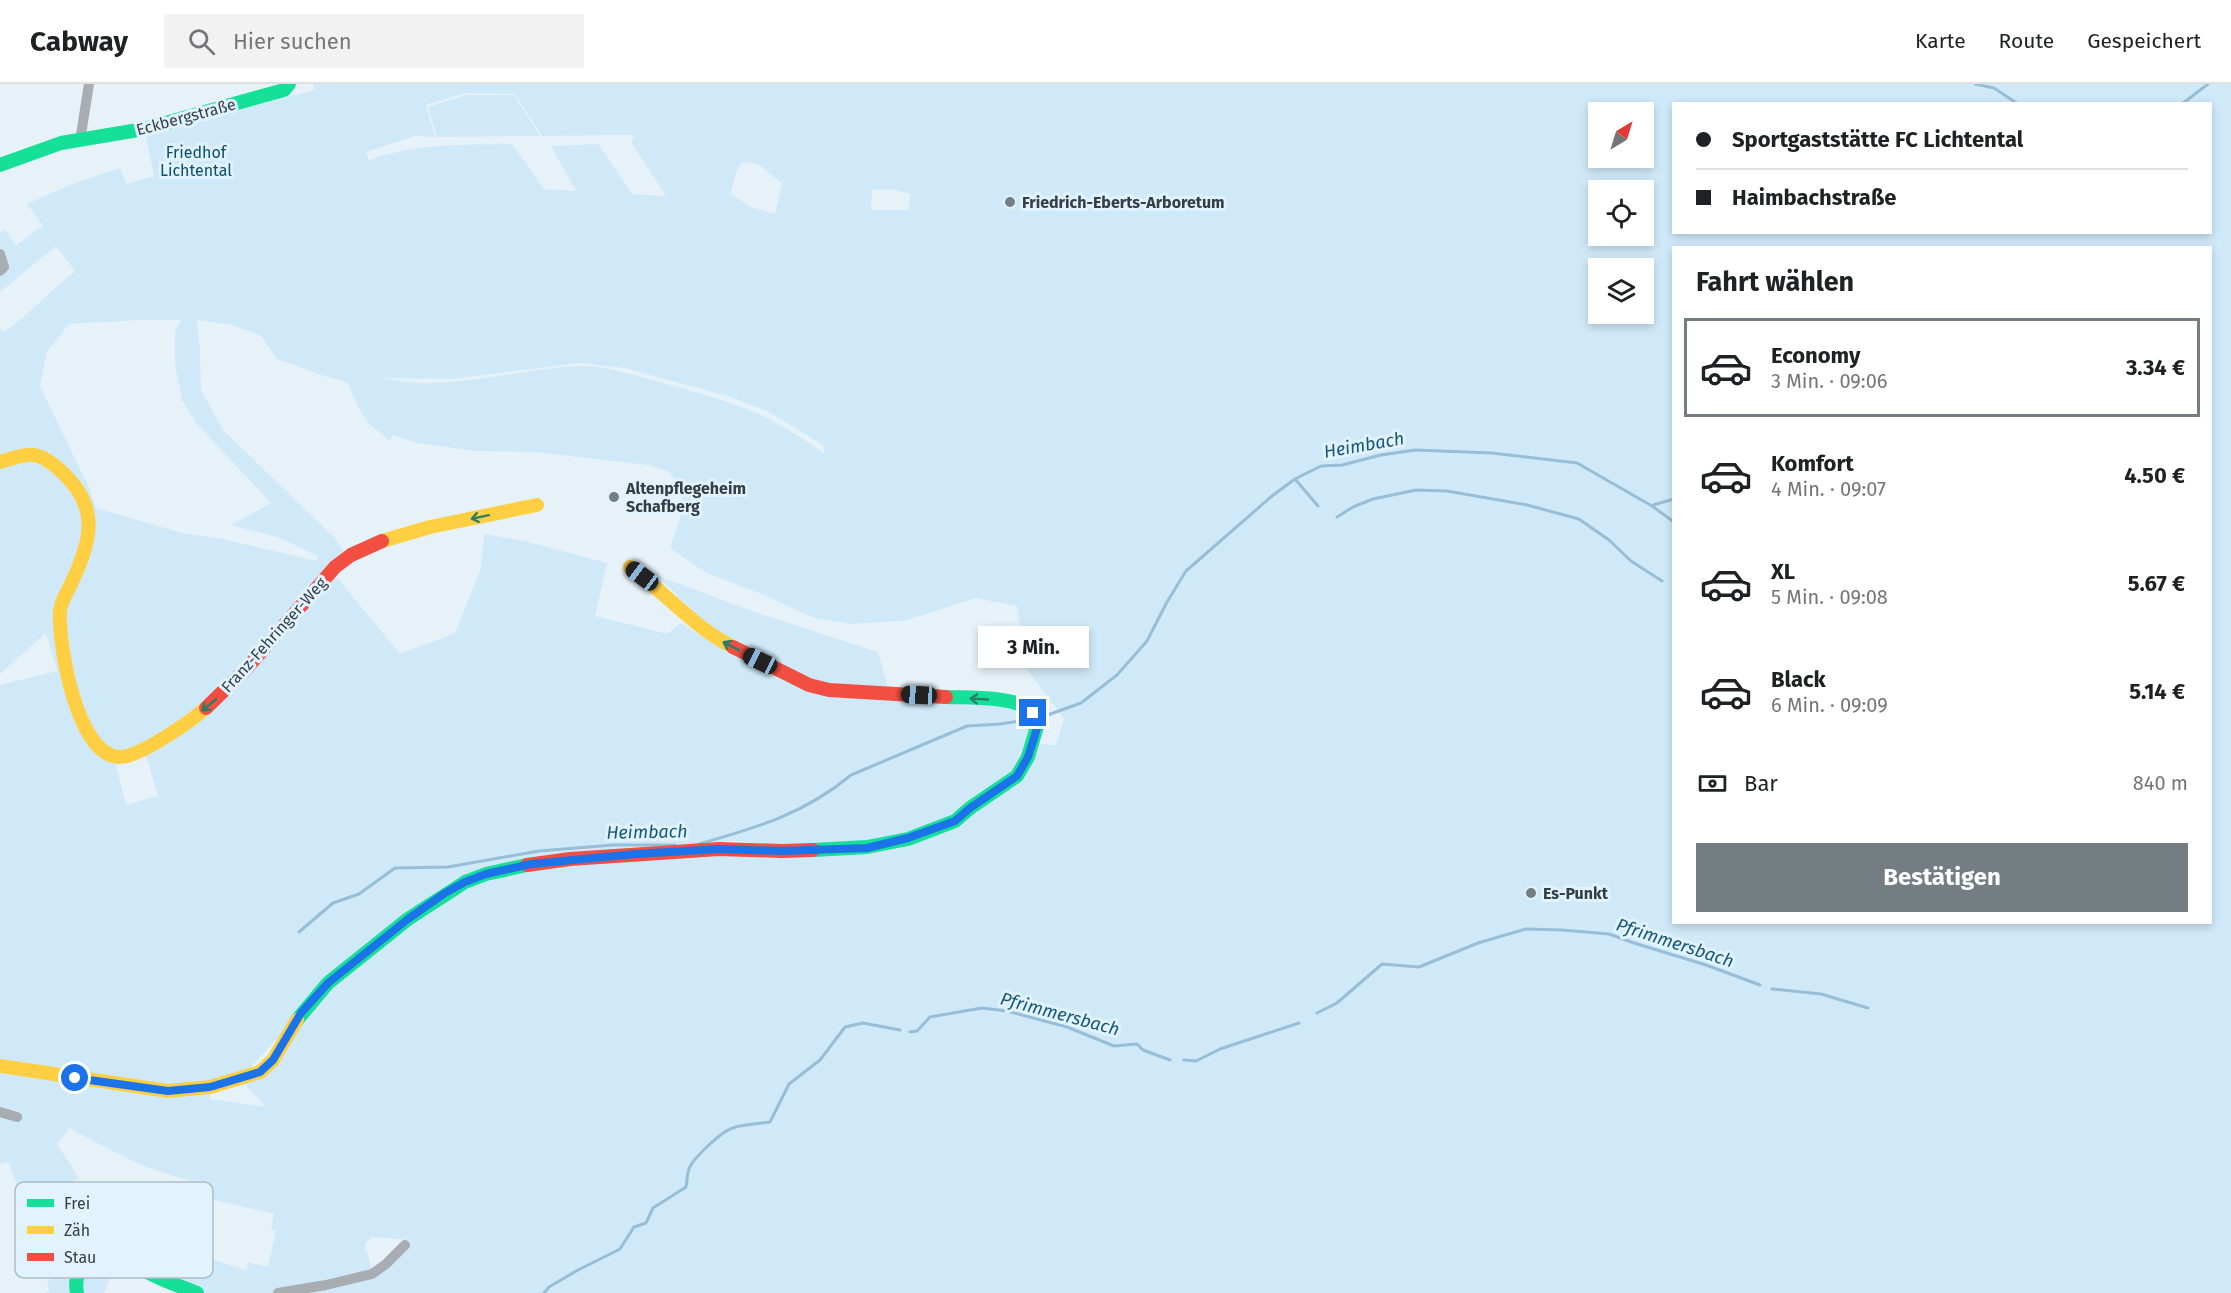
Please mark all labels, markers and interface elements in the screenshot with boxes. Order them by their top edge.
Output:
search box [164,14,584,68]
text: Cabway [30,25,128,58]
icon: search [185,25,218,58]
text: Hier suchen [233,28,352,55]
text: Karte [1915,28,1966,54]
text: Route [1999,28,2054,54]
text: Gespeichert [2087,28,2201,54]
street label: Eckbergstraße [134,95,238,139]
north arrow [1588,102,1654,168]
map controls [1588,102,1654,324]
text: Sportgaststätte FC Lichtental [1732,126,2023,153]
park label: Friedhof Lichtental [160,143,232,180]
button: locate [1588,180,1654,246]
text: Haimbachstraße [1732,184,1896,211]
place label: Friedrich-Eberts-Arboretum [1022,193,1225,212]
marker: Friedrich-Eberts-Arboretum [1003,195,1017,209]
button: layers [1588,258,1654,324]
text: Fahrt wählen [1696,266,1854,298]
icon: car [1699,341,1753,395]
text: Economy [1771,342,1860,369]
text: 3.34 € [2126,354,2185,381]
text: 3 Min. · 09:06 [1771,369,1887,393]
water label: Heimbach [1322,427,1406,463]
icon: car [1699,449,1753,503]
text: Komfort [1771,450,1854,477]
text: 4.50 € [2124,462,2185,489]
text: 4 Min. · 09:07 [1771,477,1886,501]
place label: Altenpflegeheim Schafberg [625,479,746,516]
marker: Altenpflegeheim Schafberg [607,490,621,504]
one-way arrow [471,512,490,524]
icon: car [1699,557,1753,611]
car [622,558,662,594]
text: XL [1771,558,1795,585]
text: 5.67 € [2128,570,2185,597]
street label: Franz-Fehringer-Weg [217,573,331,696]
text: 5 Min. · 09:08 [1771,585,1888,609]
callout: 3 Min. [978,626,1088,668]
text: 3 Min. [1007,635,1060,659]
one-way arrow [722,640,740,651]
car [740,645,780,677]
icon: car [1699,665,1753,719]
text: Black [1771,666,1826,693]
text: 5.14 € [2129,678,2185,705]
car [901,685,937,705]
one-way arrow [969,693,989,704]
text: 6 Min. · 09:09 [1771,693,1888,717]
one-way arrow [202,698,217,712]
route end [1019,699,1046,726]
icon: cash [1696,767,1729,800]
text: Bar [1744,770,1778,797]
text: 840 m [2133,771,2188,795]
water label: Heimbach [606,820,688,844]
button: Bestätigen [1696,843,2188,912]
place label: Es-Punkt [1543,884,1609,903]
marker: Es-Punkt [1524,886,1538,900]
water label: Pfrimmersbach [1613,914,1737,972]
water label: Pfrimmersbach [998,988,1122,1040]
route start [61,1064,88,1091]
legend [15,1182,213,1278]
text: Frei [64,1194,90,1213]
text: Zäh [64,1221,90,1240]
text: Stau [64,1248,96,1267]

